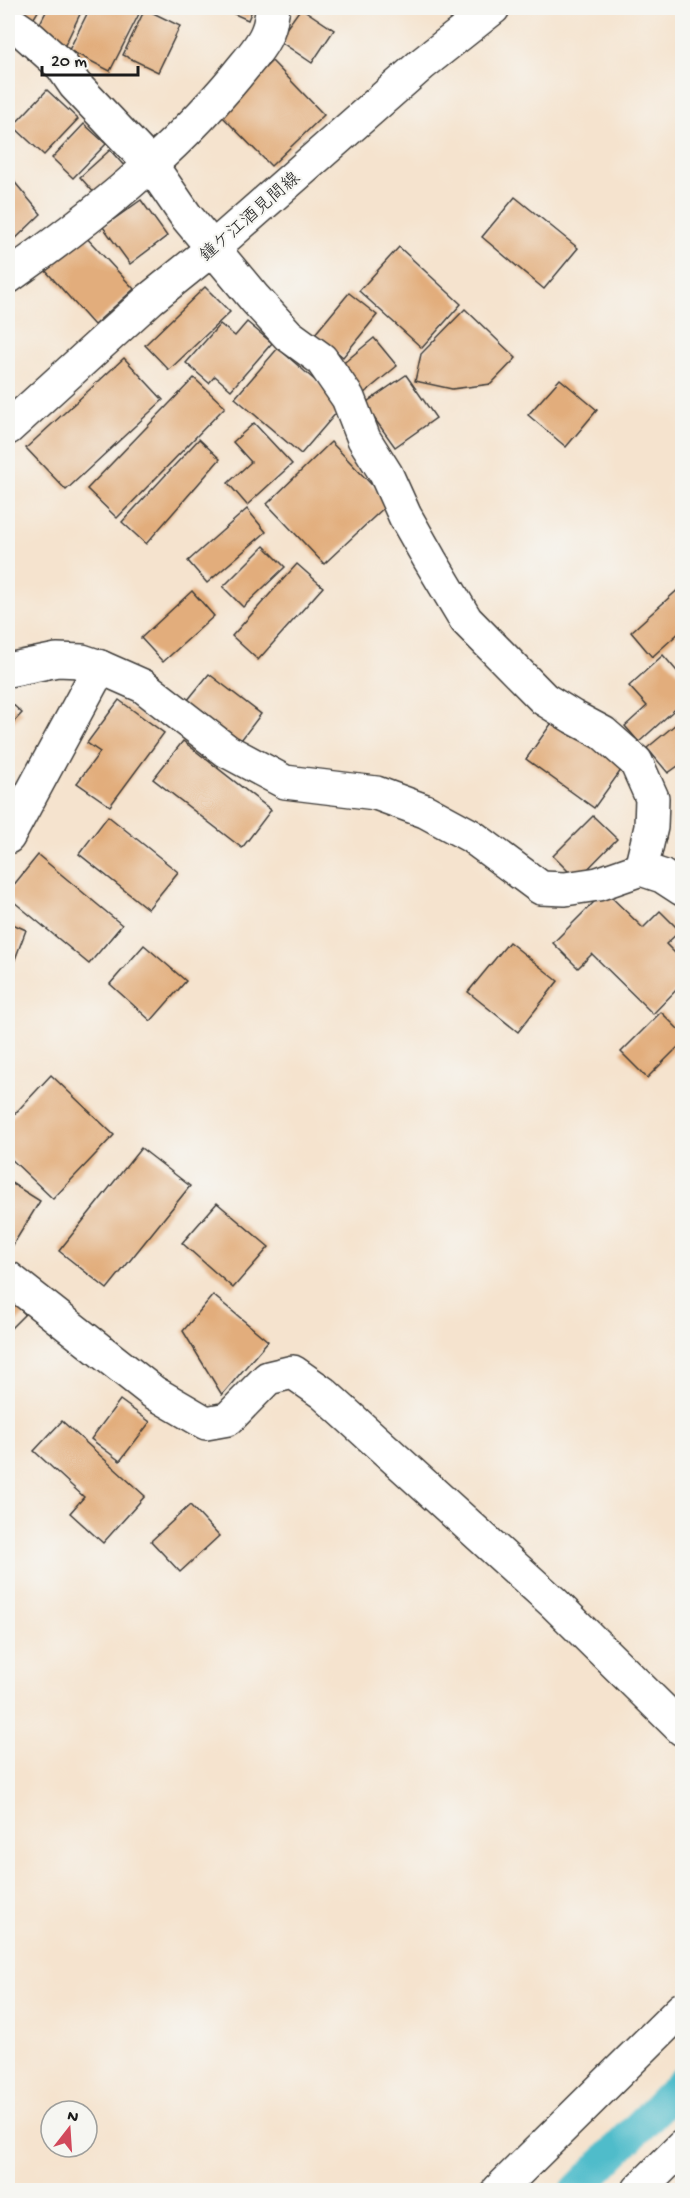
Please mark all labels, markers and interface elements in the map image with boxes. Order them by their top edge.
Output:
scale bar [42,39,138,77]
text: 20 m [51,52,87,73]
street label: 鐘ケ江酒見間線 [196,168,305,267]
north arrow [39,2099,99,2159]
text: N [65,2107,81,2129]

